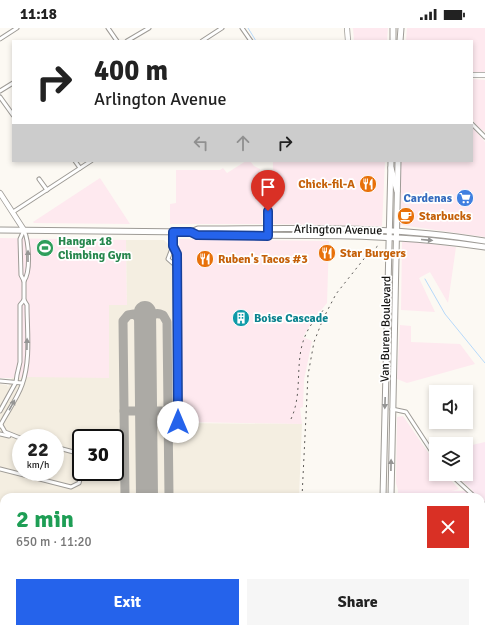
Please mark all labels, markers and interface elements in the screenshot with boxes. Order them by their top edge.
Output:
text: 11:18 [20,5,57,23]
text: 400 m [94,54,168,88]
icon: right [28,56,80,108]
text: Arlington Avenue [94,88,227,110]
icon: left [190,132,212,154]
icon: ahead [232,132,254,154]
icon: right [274,132,296,154]
pin [251,170,285,211]
restaurant icon: Chick-fil-A [358,174,378,194]
icon: arrive [257,176,279,198]
place label: Chick-fil-A [298,177,355,192]
supermarket icon: Cardenas [455,188,475,208]
place label: Cardenas [403,191,453,206]
cafe icon: Starbucks [396,206,416,226]
place label: Starbucks [419,209,472,224]
street label: Arlington Avenue [294,222,382,238]
place label: Hangar 18 Climbing Gym [58,234,132,263]
one-way arrow [421,237,433,244]
sports icon: Hangar 18 Climbing Gym [35,238,55,258]
restaurant icon: Star Burgers [317,243,337,263]
place label: Star Burgers [340,246,406,261]
one-way arrow [25,249,31,262]
restaurant icon: Ruben's Tacos #3 [195,249,215,269]
place label: Ruben's Tacos #3 [218,252,308,267]
street label: Van Buren Boulevard [378,276,394,382]
building icon: Boise Cascade [231,308,251,328]
place label: Boise Cascade [254,311,328,326]
one-way arrow [24,337,30,350]
map controls [429,385,473,481]
button: sound [429,385,473,429]
one-way arrow [382,397,388,410]
one-way arrow [8,399,15,410]
position arrow [157,401,199,443]
speed limit sign: 30 [72,429,124,481]
text: 22 [27,437,49,462]
button: layers [429,437,473,481]
text: km/h [27,459,49,471]
one-way arrow [388,459,395,471]
text: 2 min [16,504,74,534]
button: close [427,506,469,548]
text: 650 m · 11:20 [16,534,92,550]
button: Exit [16,579,239,625]
button: Share [247,579,469,625]

